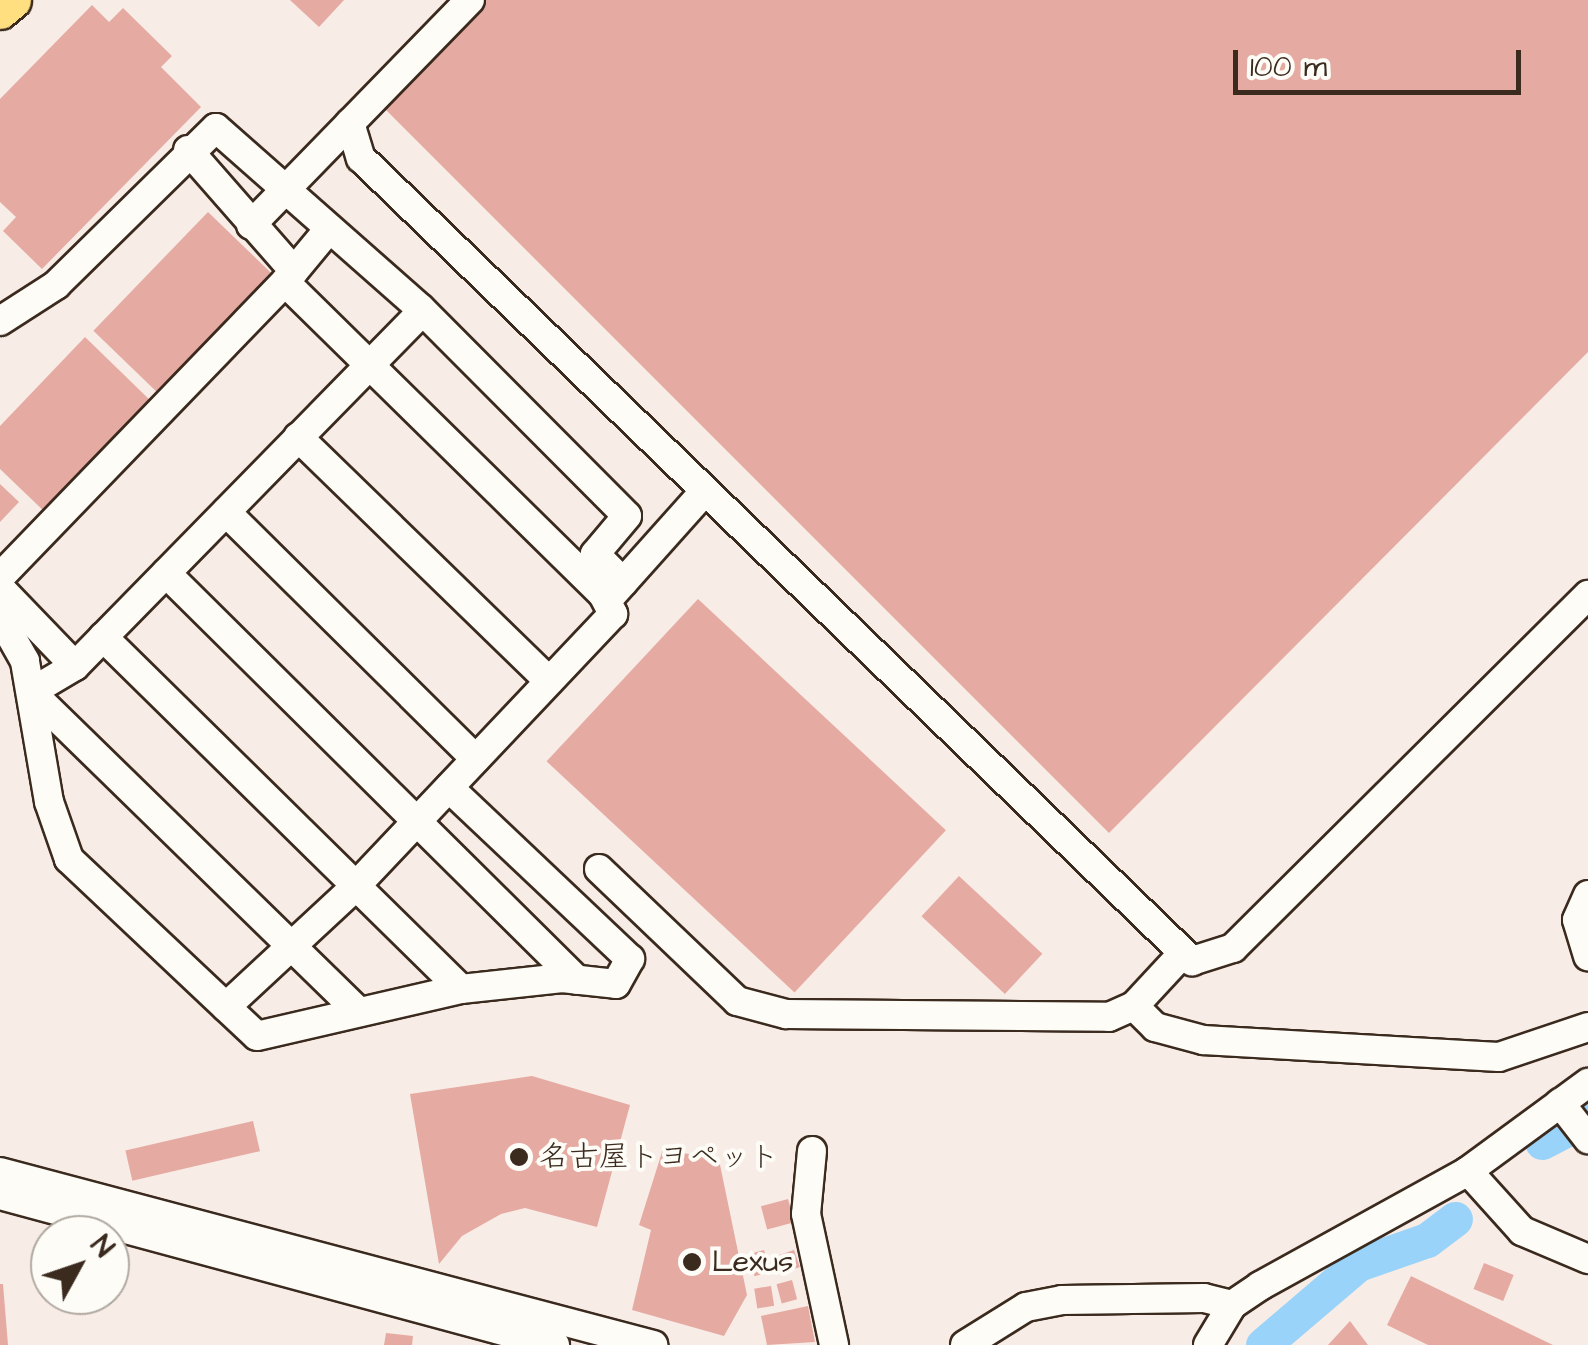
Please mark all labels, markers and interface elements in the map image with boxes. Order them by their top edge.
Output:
scale bar [1238,30,1526,92]
text: 100 m [1250,46,1327,88]
place label: 名古屋トヨペット [539,1139,779,1175]
marker: 名古屋トヨペット [508,1146,530,1168]
north arrow [30,1215,130,1315]
text: N [81,1227,122,1266]
place label: Lexus [712,1244,793,1280]
marker: Lexus [681,1251,703,1273]

